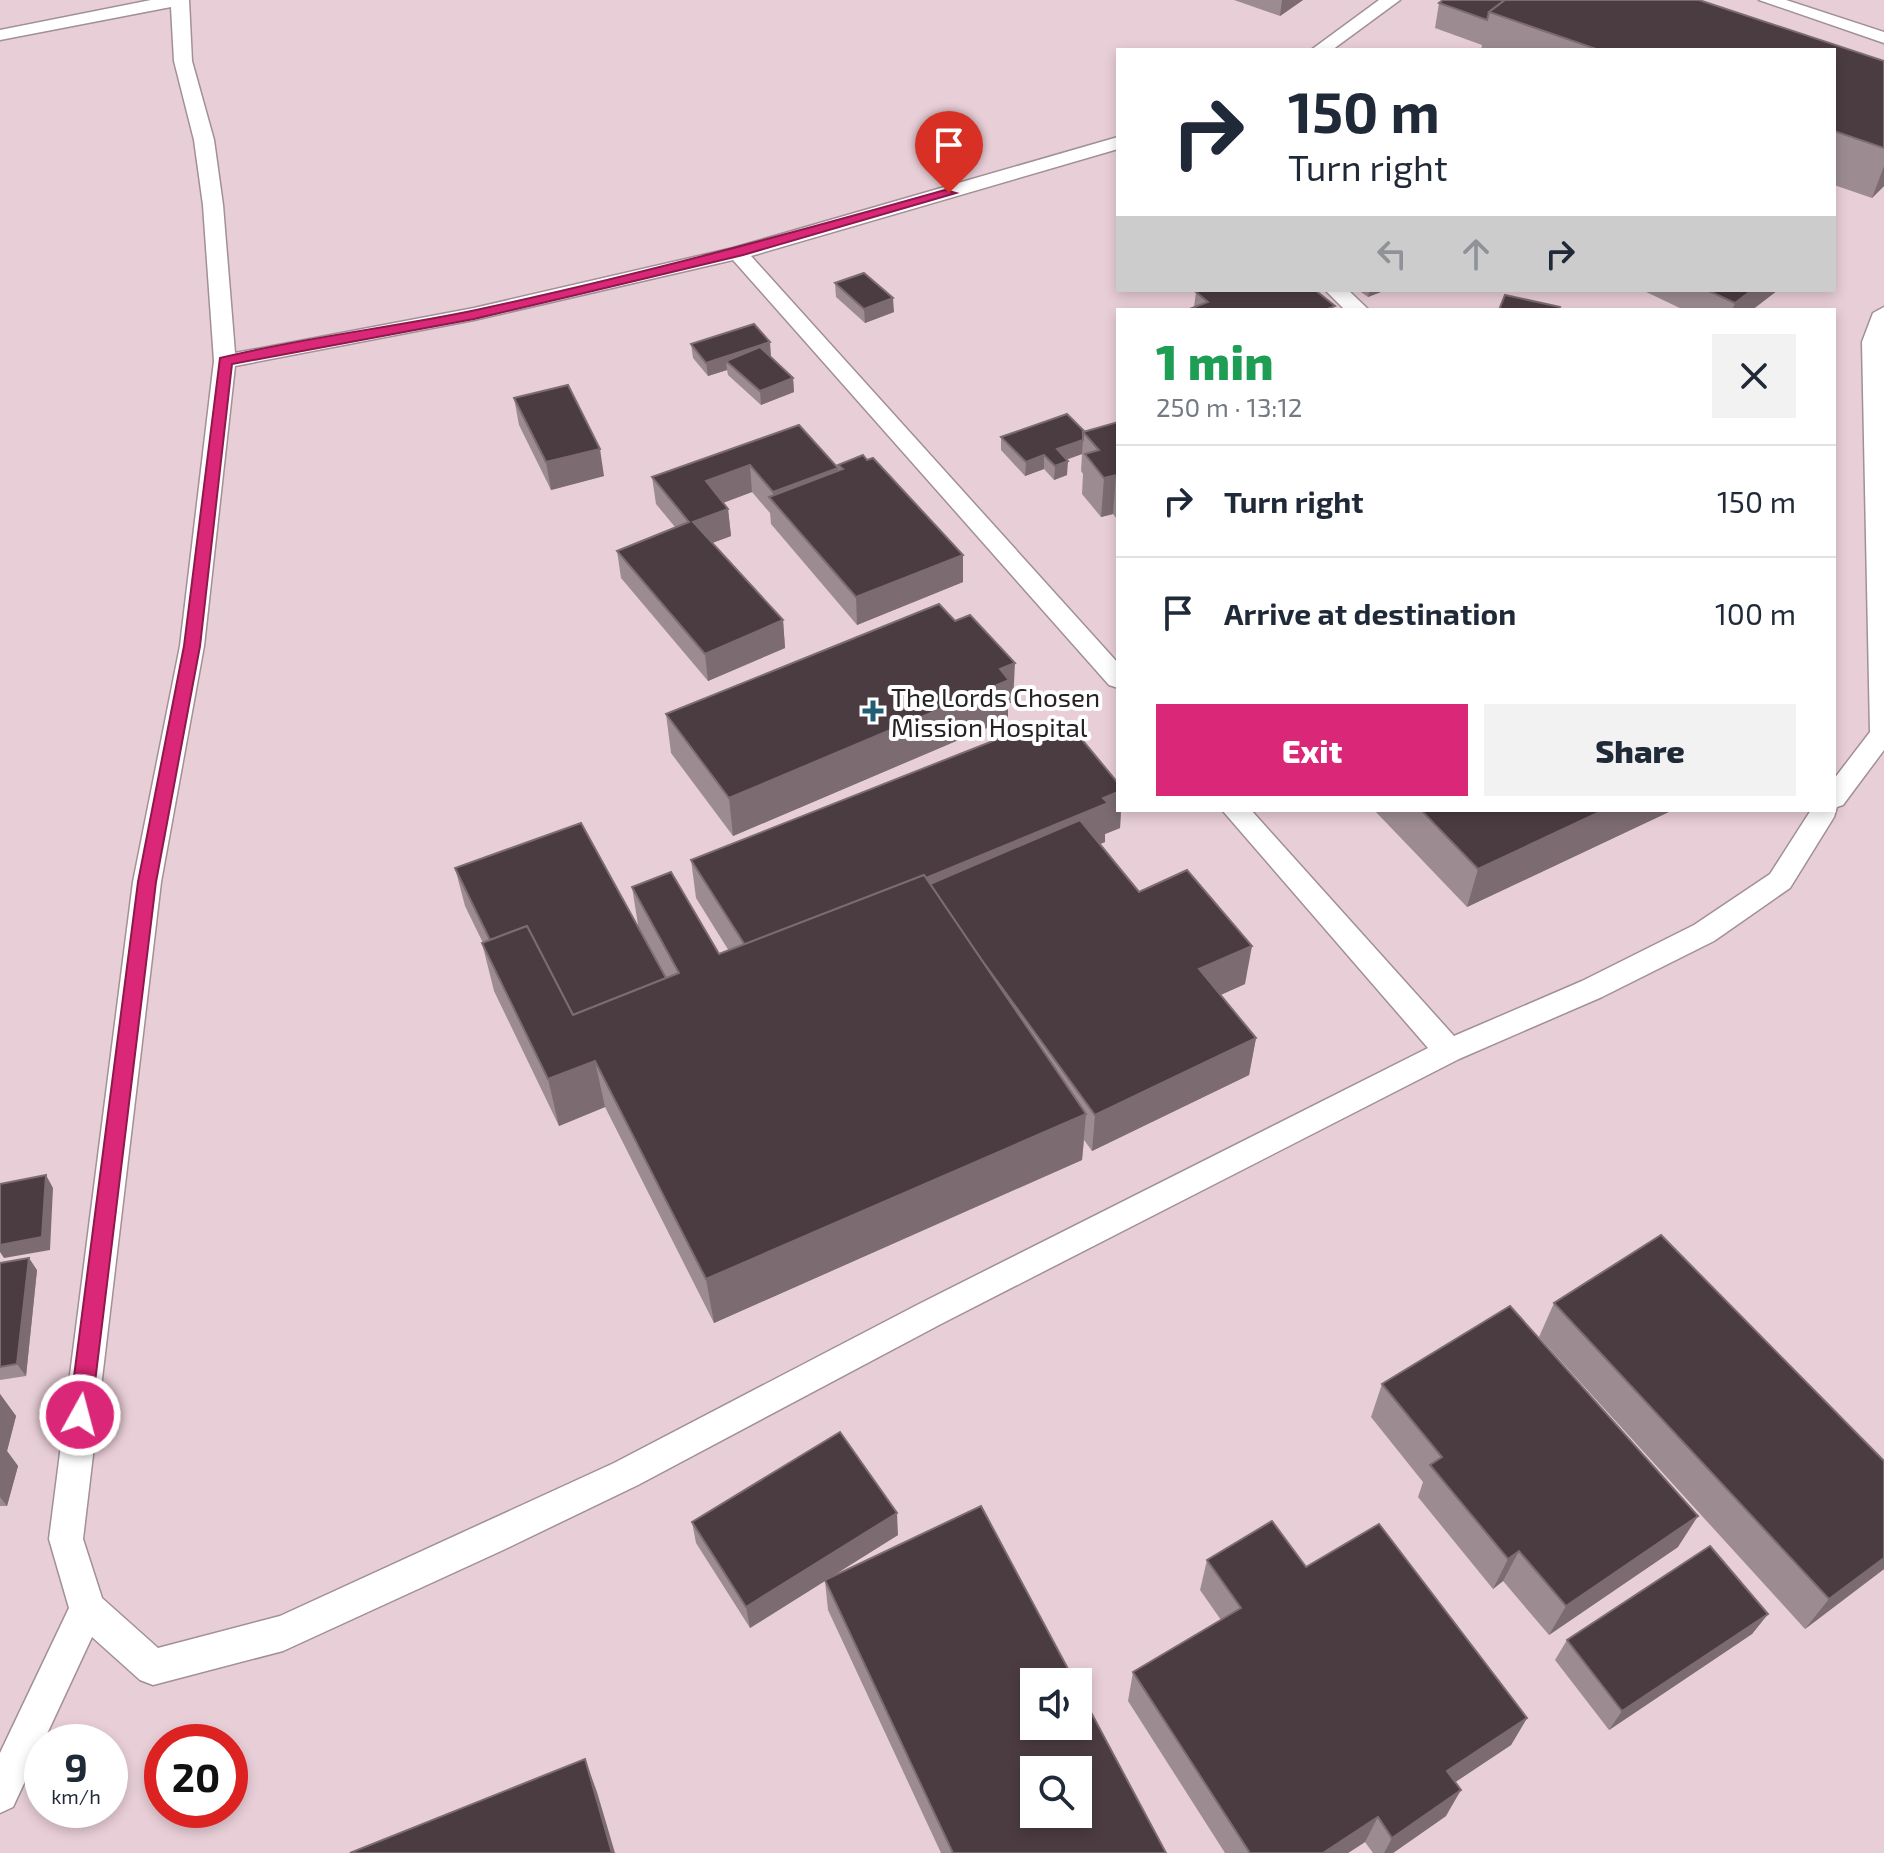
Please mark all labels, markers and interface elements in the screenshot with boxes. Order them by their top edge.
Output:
text: 150 m [1288,77,1440,144]
icon: right [1156,80,1260,184]
pin [915,111,983,193]
icon: arrive [927,123,971,167]
text: Turn right [1288,145,1448,188]
icon: left [1370,232,1414,276]
icon: ahead [1454,232,1498,276]
icon: right [1538,232,1582,276]
text: 1 min [1156,332,1274,390]
button: close [1712,334,1796,418]
text: 250 m · 13:12 [1156,391,1302,422]
icon: right [1156,479,1200,523]
text: Turn right [1224,483,1364,519]
text: 150 m [1717,483,1796,519]
icon: arrive [1156,591,1200,635]
text: Arrive at destination [1224,595,1516,631]
text: 100 m [1715,595,1796,631]
place label: The Lords Chosen Mission Hospital [891,681,1100,742]
marker: The Lords Chosen Mission Hospital [862,700,884,722]
button: Exit [1156,704,1468,796]
button: Share [1484,704,1796,796]
position arrow [38,1373,122,1457]
map controls [1020,1668,1092,1828]
button: sound [1020,1668,1092,1740]
speed limit sign: 20 [144,1724,248,1828]
text: 9 [64,1742,88,1790]
button: search [1020,1756,1092,1828]
text: km/h [51,1784,101,1808]

